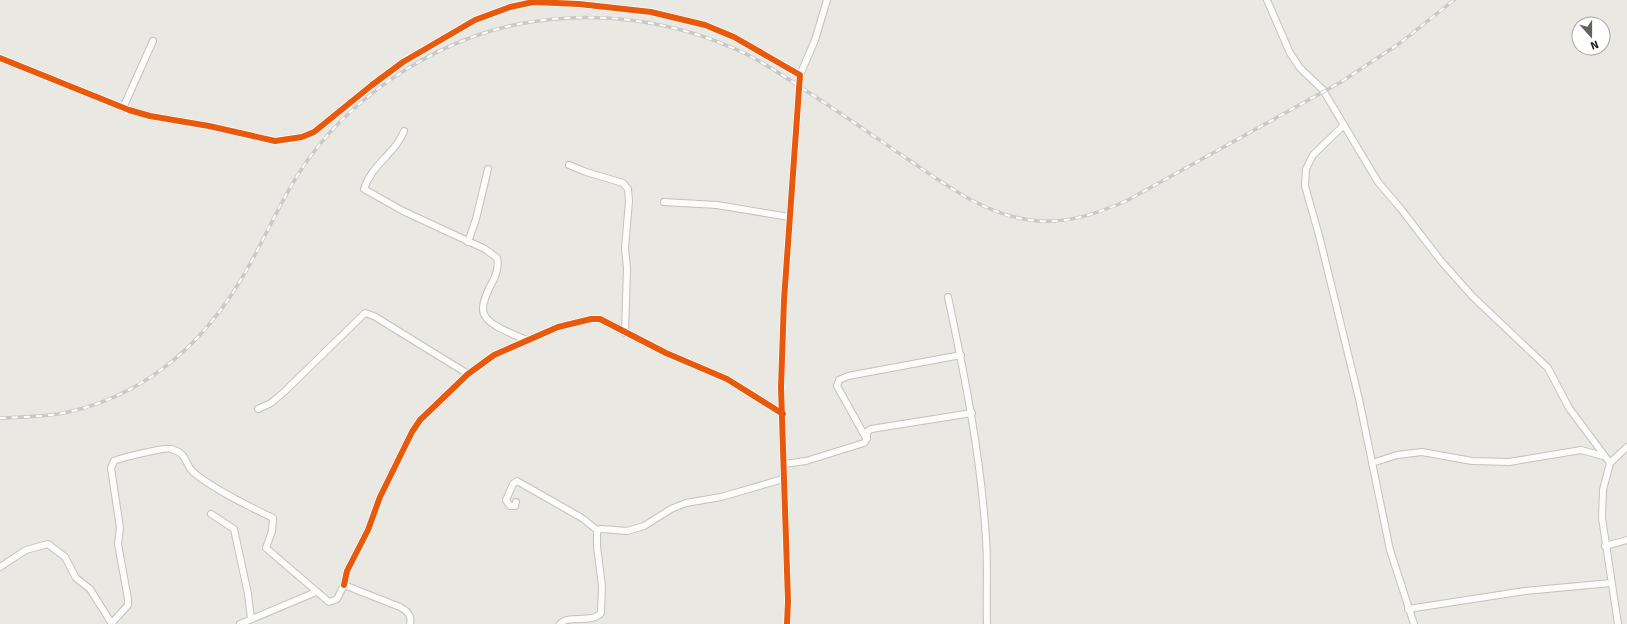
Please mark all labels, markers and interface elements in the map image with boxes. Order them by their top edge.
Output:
north arrow [1571,16,1611,56]
text: N [1589,37,1600,52]

